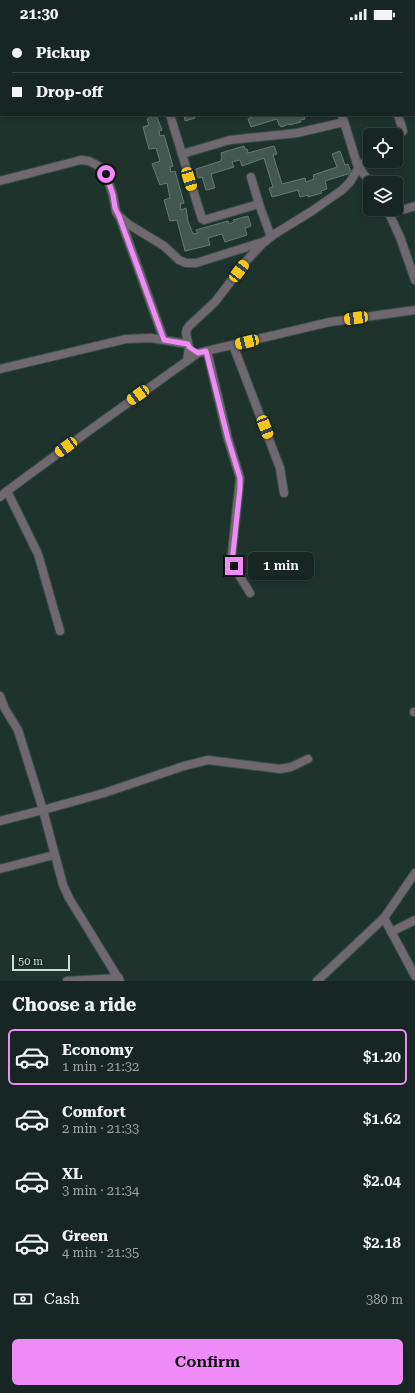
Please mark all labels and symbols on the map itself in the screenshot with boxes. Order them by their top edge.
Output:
route start [97,165,115,183]
car [180,166,198,192]
car [227,258,251,284]
car [343,310,369,326]
car [234,333,260,351]
car [125,383,151,407]
car [255,414,275,440]
car [53,435,79,459]
callout: 1 min [248,552,314,580]
route end [225,557,243,575]
scale bar [12,953,70,972]

